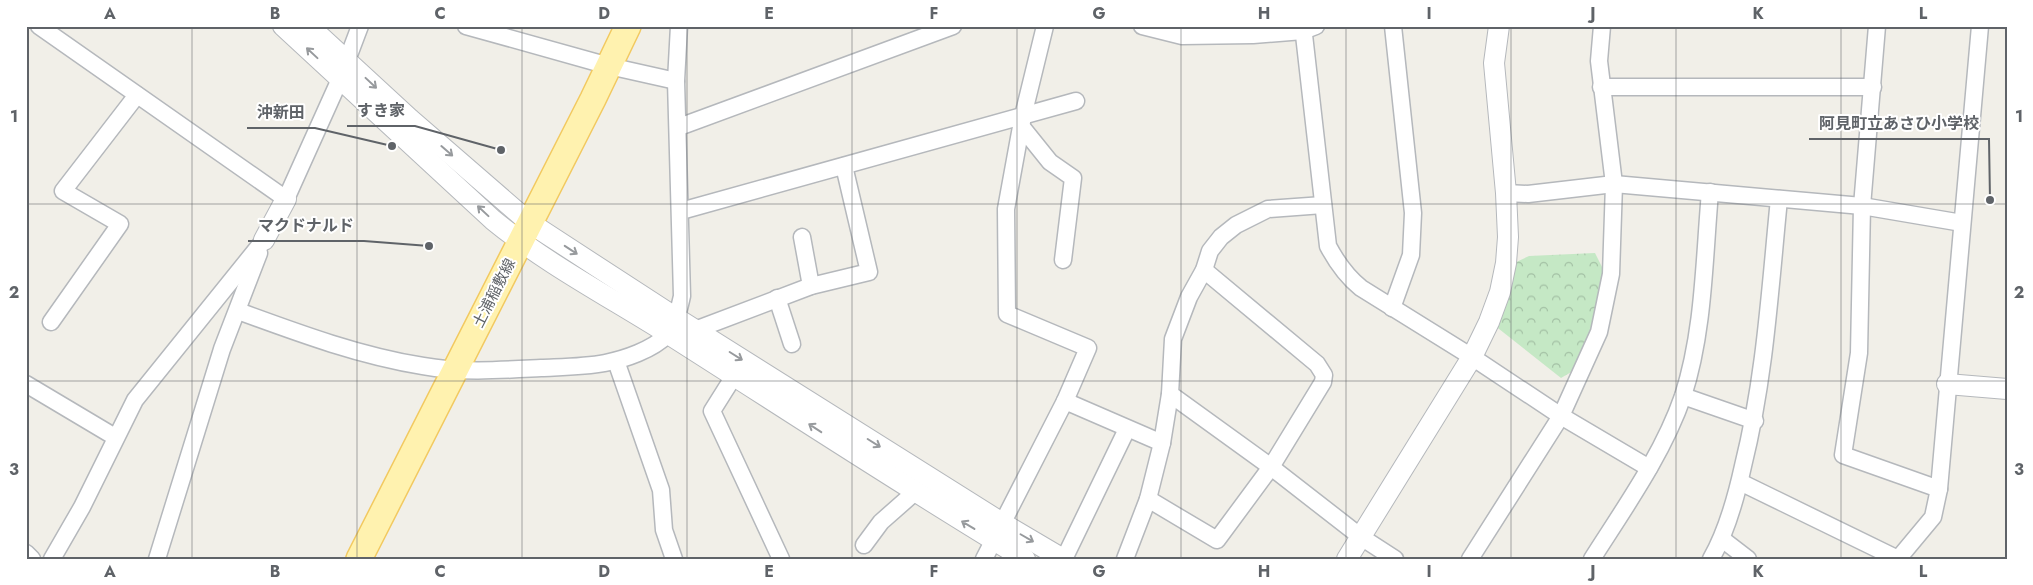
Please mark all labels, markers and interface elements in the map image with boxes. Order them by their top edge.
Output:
text: A [103,2,116,25]
text: B [270,2,280,25]
text: C [434,2,446,25]
text: D [598,2,610,25]
text: E [764,2,774,25]
text: F [930,2,938,25]
text: G [1092,2,1106,25]
text: H [1258,2,1270,25]
text: I [1426,2,1432,25]
text: J [1587,2,1596,25]
text: K [1752,2,1764,25]
text: L [1919,2,1928,25]
one-way arrow [305,47,318,59]
one-way arrow [365,77,378,89]
callout: すき家 [347,95,415,126]
callout: 沖新田 [247,97,315,128]
text: すき家 [357,99,405,122]
text: 沖新田 [257,101,305,124]
text: 1 [10,105,18,128]
text: 1 [2015,105,2023,128]
callout: 阿見町立あさひ小学校 [1809,108,1989,139]
text: 阿見町立あさひ小学校 [1819,112,1979,135]
one-way arrow [440,145,453,157]
one-way arrow [476,205,489,217]
callout: マクドナルド [248,210,364,241]
text: マクドナルド [258,214,354,237]
one-way arrow [563,245,577,255]
street label: 土浦稲敷線 [467,255,521,331]
text: 2 [9,281,19,304]
text: 2 [2014,281,2024,304]
one-way arrow [729,351,743,361]
one-way arrow [808,423,822,433]
one-way arrow [867,437,881,448]
text: 3 [9,458,19,481]
text: 3 [2014,458,2024,481]
one-way arrow [962,519,976,529]
one-way arrow [1019,533,1033,543]
text: A [103,560,116,583]
text: B [270,560,280,583]
text: C [434,560,446,583]
text: D [598,560,610,583]
text: E [764,560,774,583]
text: F [930,560,938,583]
text: G [1092,560,1106,583]
text: H [1258,560,1270,583]
text: I [1426,560,1432,583]
text: J [1587,560,1596,583]
text: K [1752,560,1764,583]
text: L [1919,560,1928,583]

